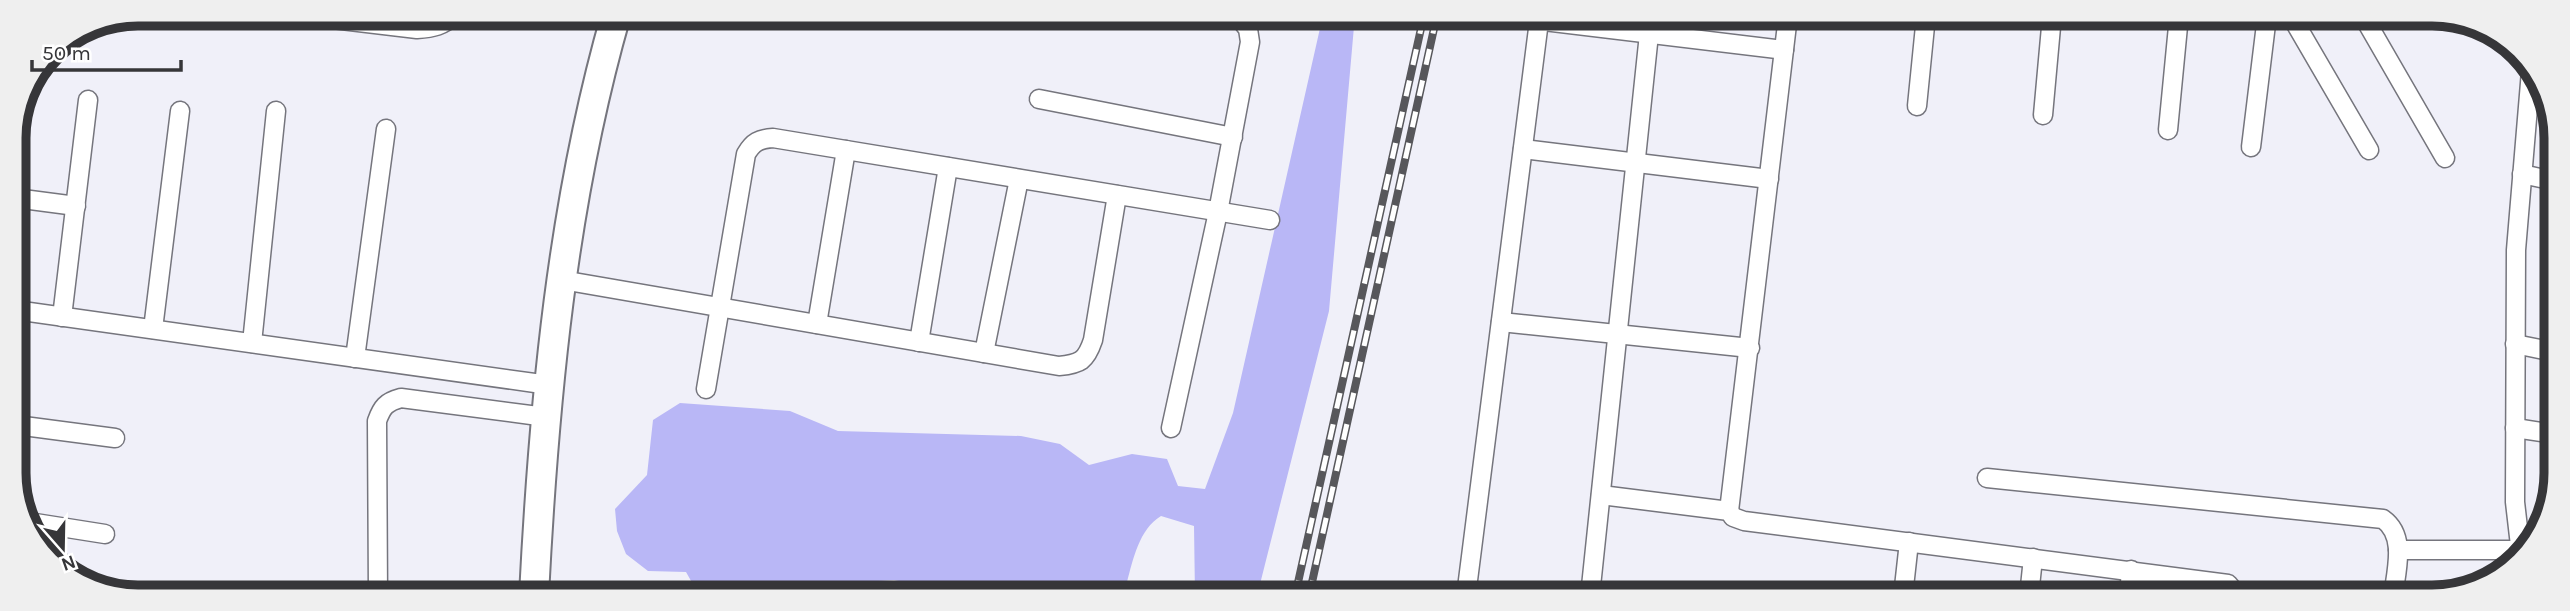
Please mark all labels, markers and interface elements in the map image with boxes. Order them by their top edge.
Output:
scale bar [32,28,180,72]
text: 50 m [42,41,91,65]
north arrow [28,513,98,583]
text: N [58,550,79,576]

